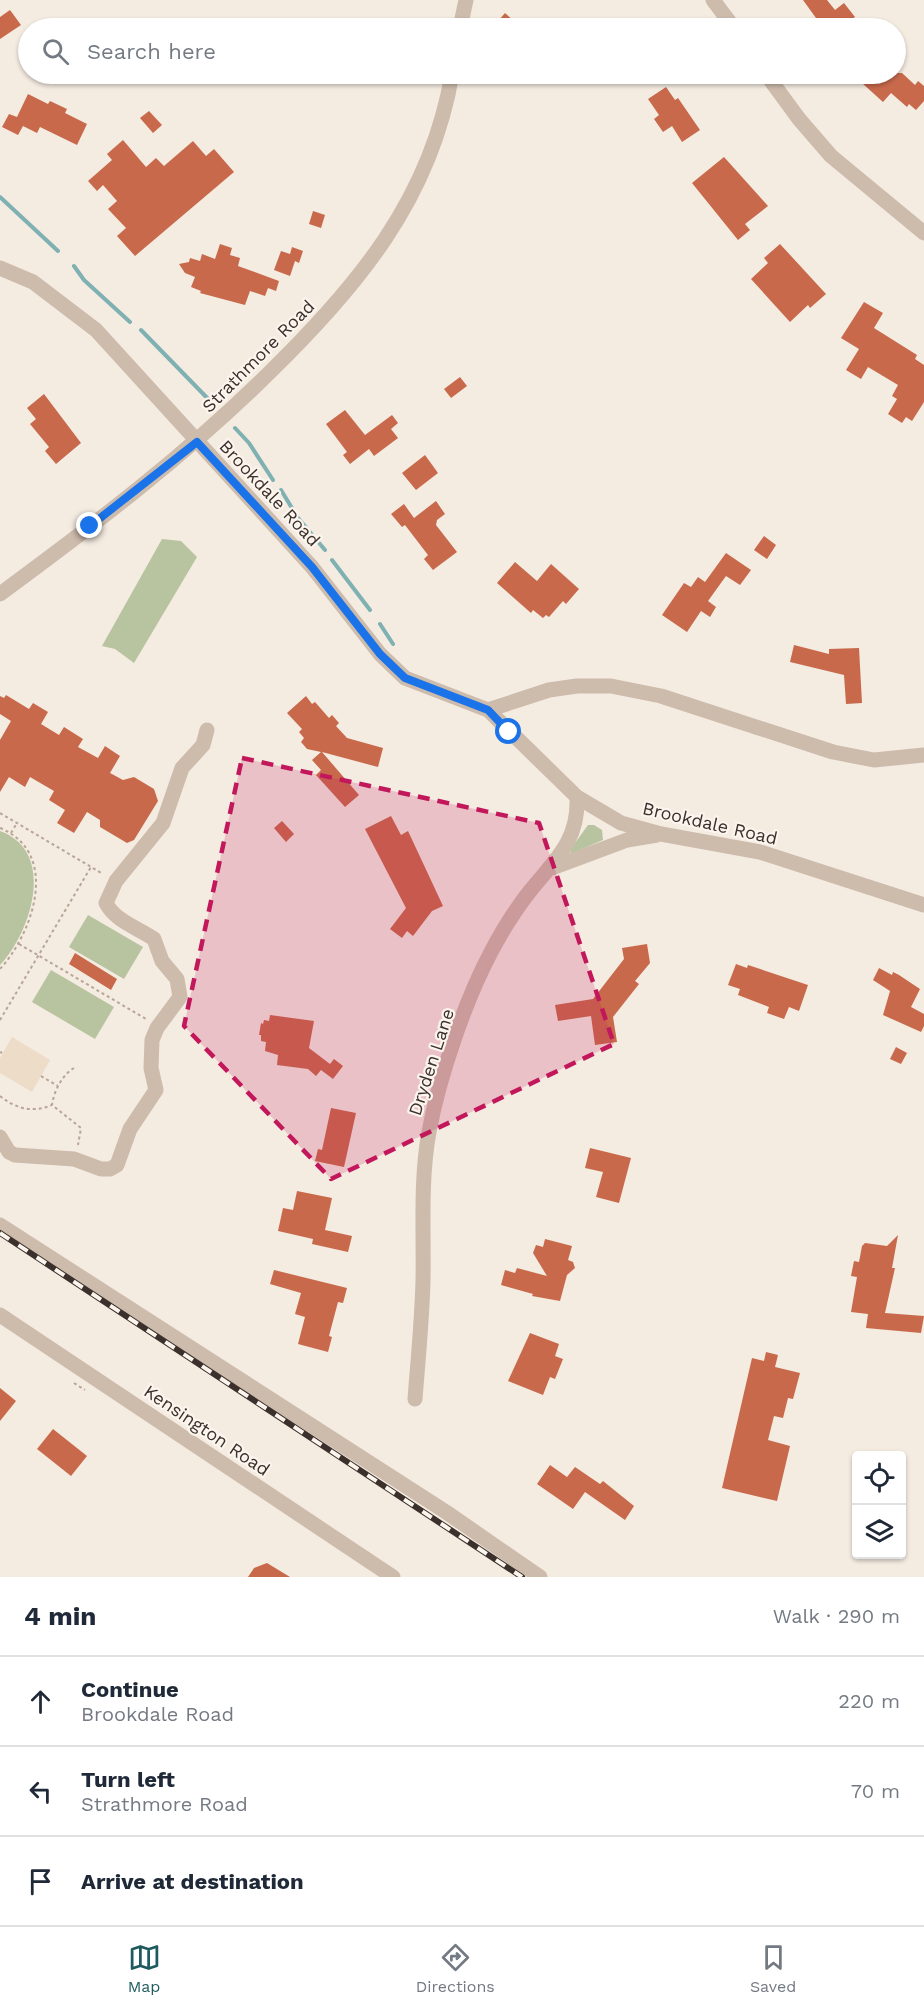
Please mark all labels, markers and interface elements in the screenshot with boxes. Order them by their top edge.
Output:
search box [18,18,906,84]
icon: search [39,35,72,68]
text: Search here [87,39,216,64]
street label: Strathmore Road [197,295,319,417]
street label: Brookdale Road [215,435,325,551]
route end [76,512,102,538]
route start [495,718,521,744]
street label: Brookdale Road [641,797,779,849]
street label: Dryden Lane [404,1006,458,1118]
street label: Kensington Road [140,1380,274,1480]
map controls [852,1451,906,1559]
button: locate [852,1451,906,1505]
button: layers [852,1505,906,1559]
text: 4 min [24,1601,96,1631]
text: Walk · 290 m [773,1604,900,1628]
text: Continue [81,1677,179,1702]
icon: ahead [24,1685,57,1718]
text: 220 m [838,1689,900,1713]
text: Brookdale Road [81,1702,234,1726]
text: Turn left [81,1767,175,1792]
icon: left [24,1775,57,1808]
text: 70 m [851,1779,900,1803]
text: Strathmore Road [81,1792,248,1816]
icon: arrive [24,1865,57,1898]
text: Arrive at destination [81,1869,304,1894]
tab: Map [128,1941,161,1996]
tab: Directions [416,1941,495,1996]
tab: Saved [750,1941,796,1996]

